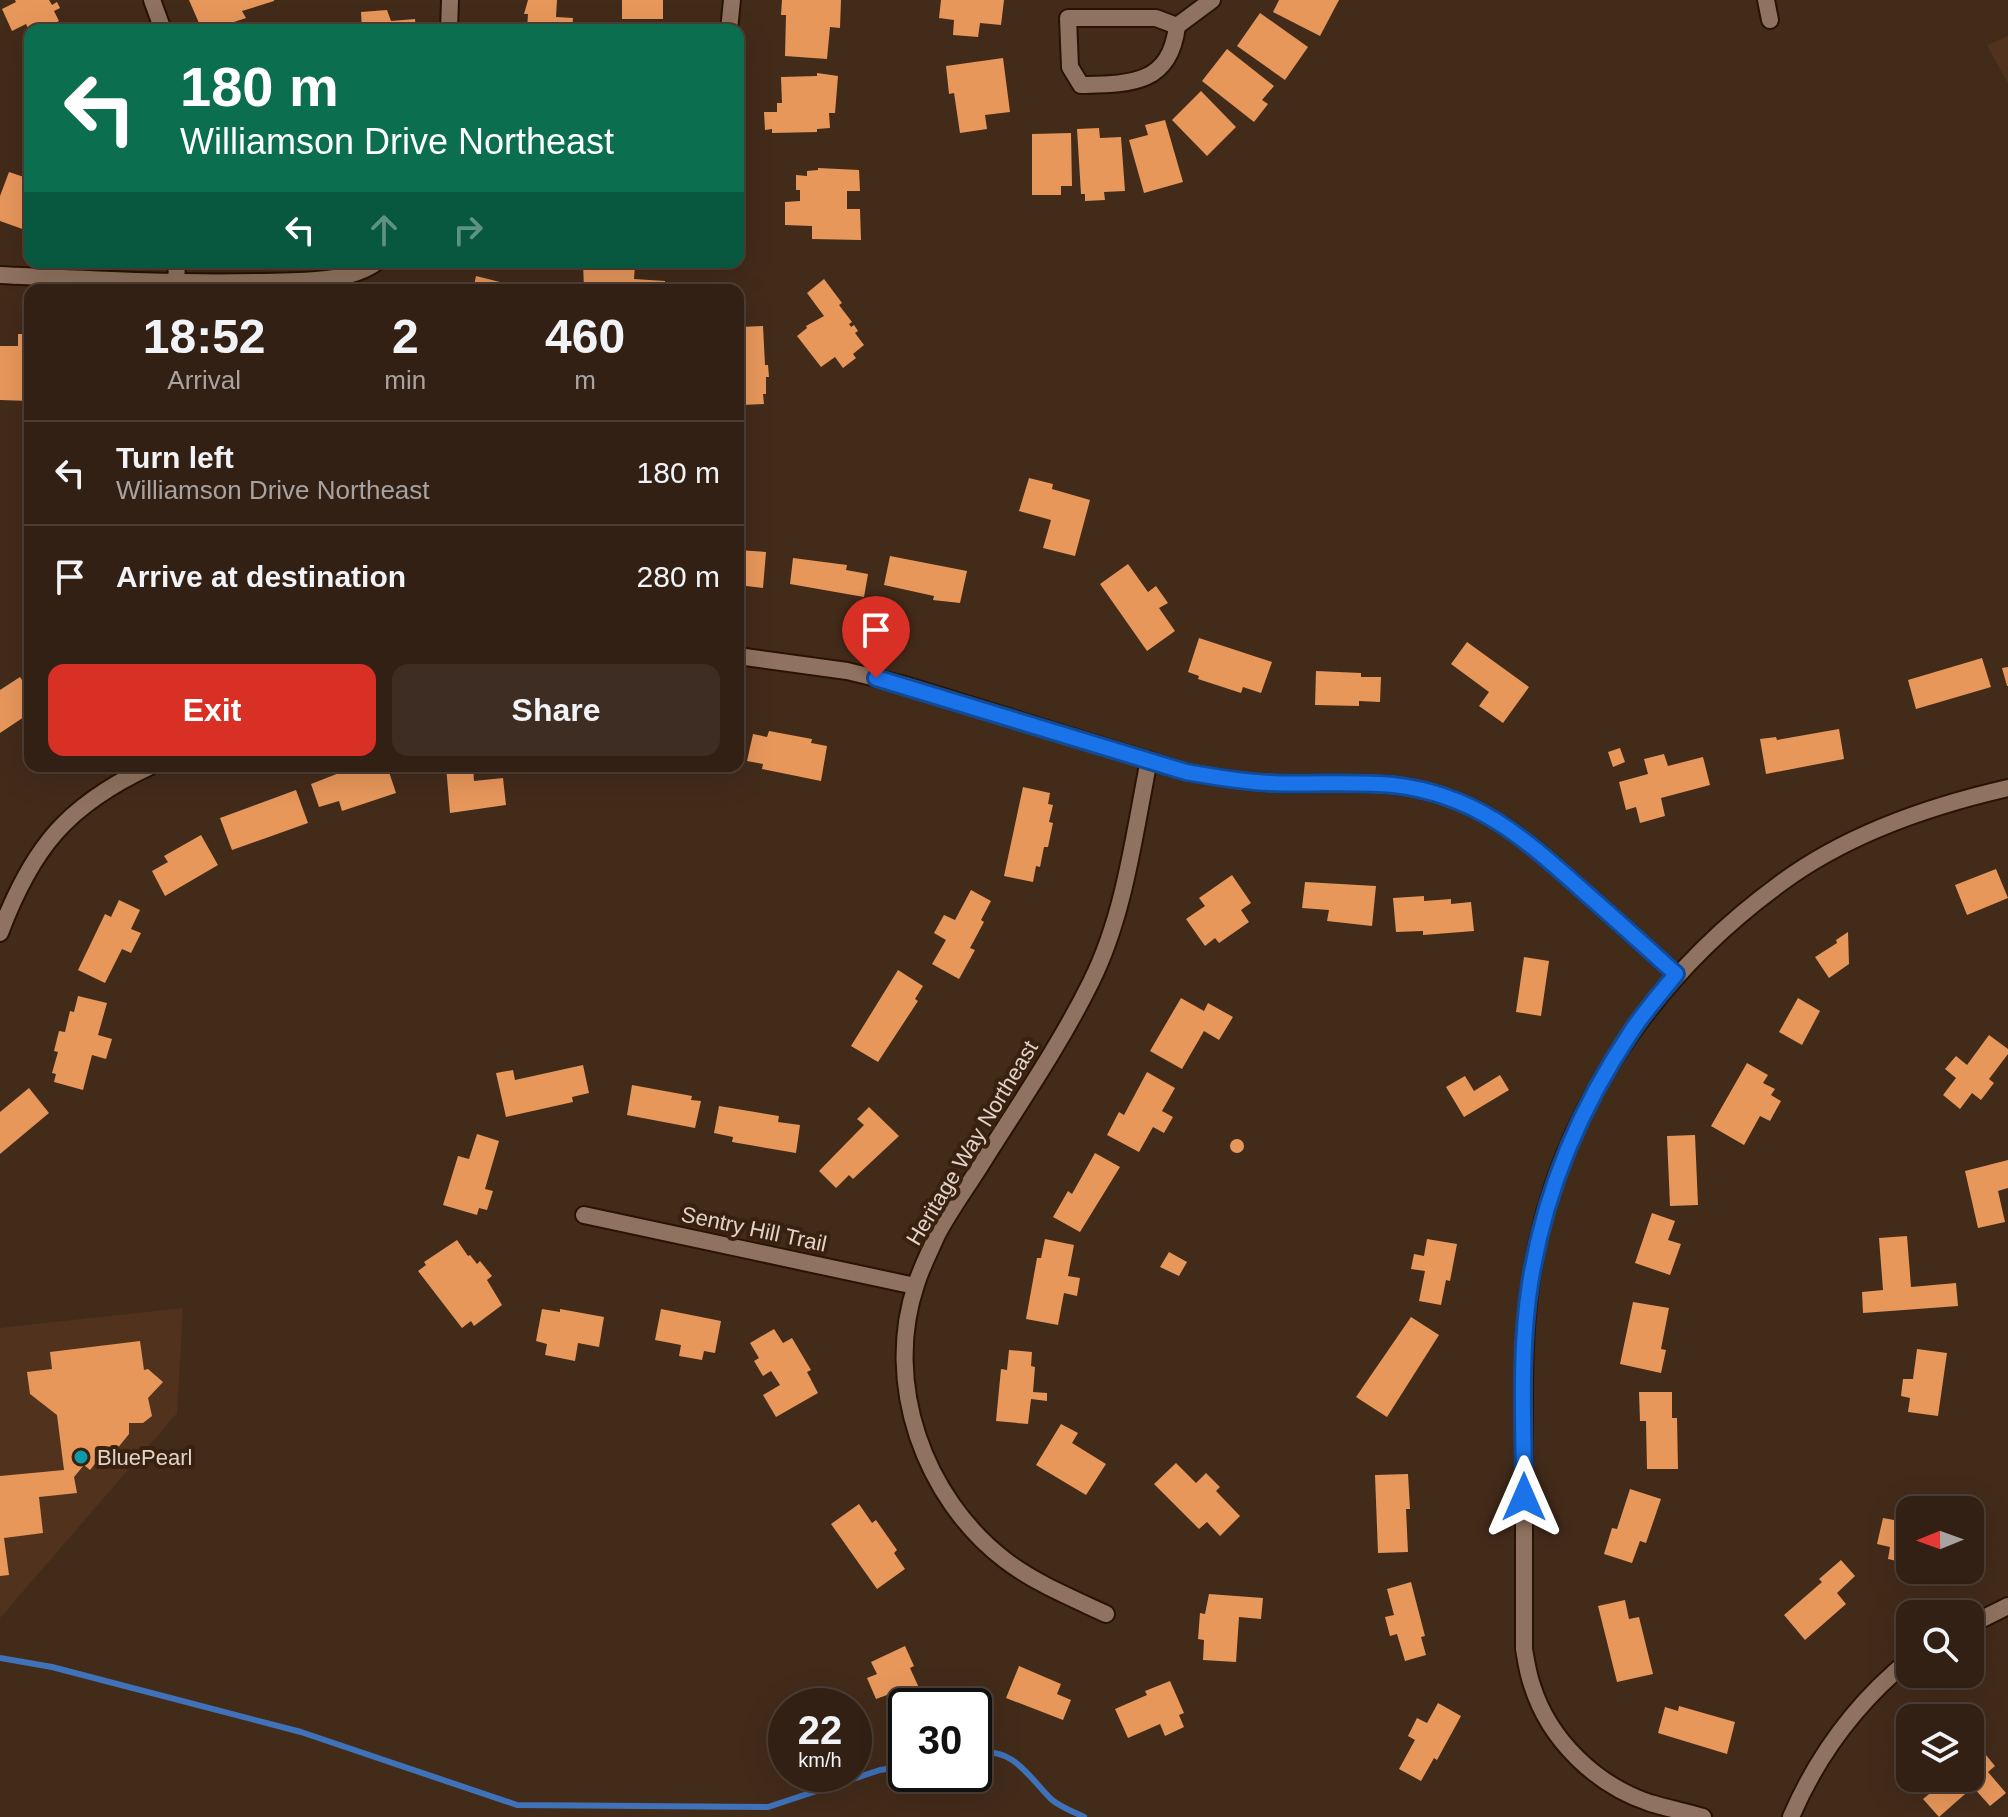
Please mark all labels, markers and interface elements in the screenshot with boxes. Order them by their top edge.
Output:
text: 180 m [180,55,339,118]
icon: left [48,56,152,160]
text: Williamson Drive Northeast [180,121,614,162]
icon: left [278,208,322,252]
icon: ahead [362,208,406,252]
icon: right [446,208,490,252]
text: 18:52 [143,310,266,363]
text: 2 [392,310,419,363]
text: 460 [545,310,625,363]
text: Arrival [167,365,241,395]
text: min [384,365,426,395]
text: m [574,365,596,395]
text: Turn left [116,441,234,474]
icon: left [48,451,92,495]
text: 180 m [637,456,720,489]
text: Williamson Drive Northeast [116,475,430,505]
icon: arrive [48,555,92,599]
text: Arrive at destination [116,560,406,593]
text: 280 m [637,560,720,593]
pin [842,596,910,678]
icon: arrive [854,608,898,652]
button: Exit [48,664,376,756]
button: Share [392,664,720,756]
street label: Heritage Way Northeast [901,1036,1043,1250]
street label: Sentry Hill Trail [679,1201,829,1257]
place label: BluePearl [97,1445,192,1470]
marker: BluePearl [72,1448,90,1466]
position arrow [1482,1455,1566,1539]
north arrow [1896,1496,1984,1584]
map controls [1896,1496,1984,1792]
button: search [1896,1600,1984,1688]
speed limit sign: 30 [888,1688,992,1792]
button: layers [1896,1704,1984,1792]
text: 22 [798,1708,842,1752]
text: km/h [798,1749,842,1771]

